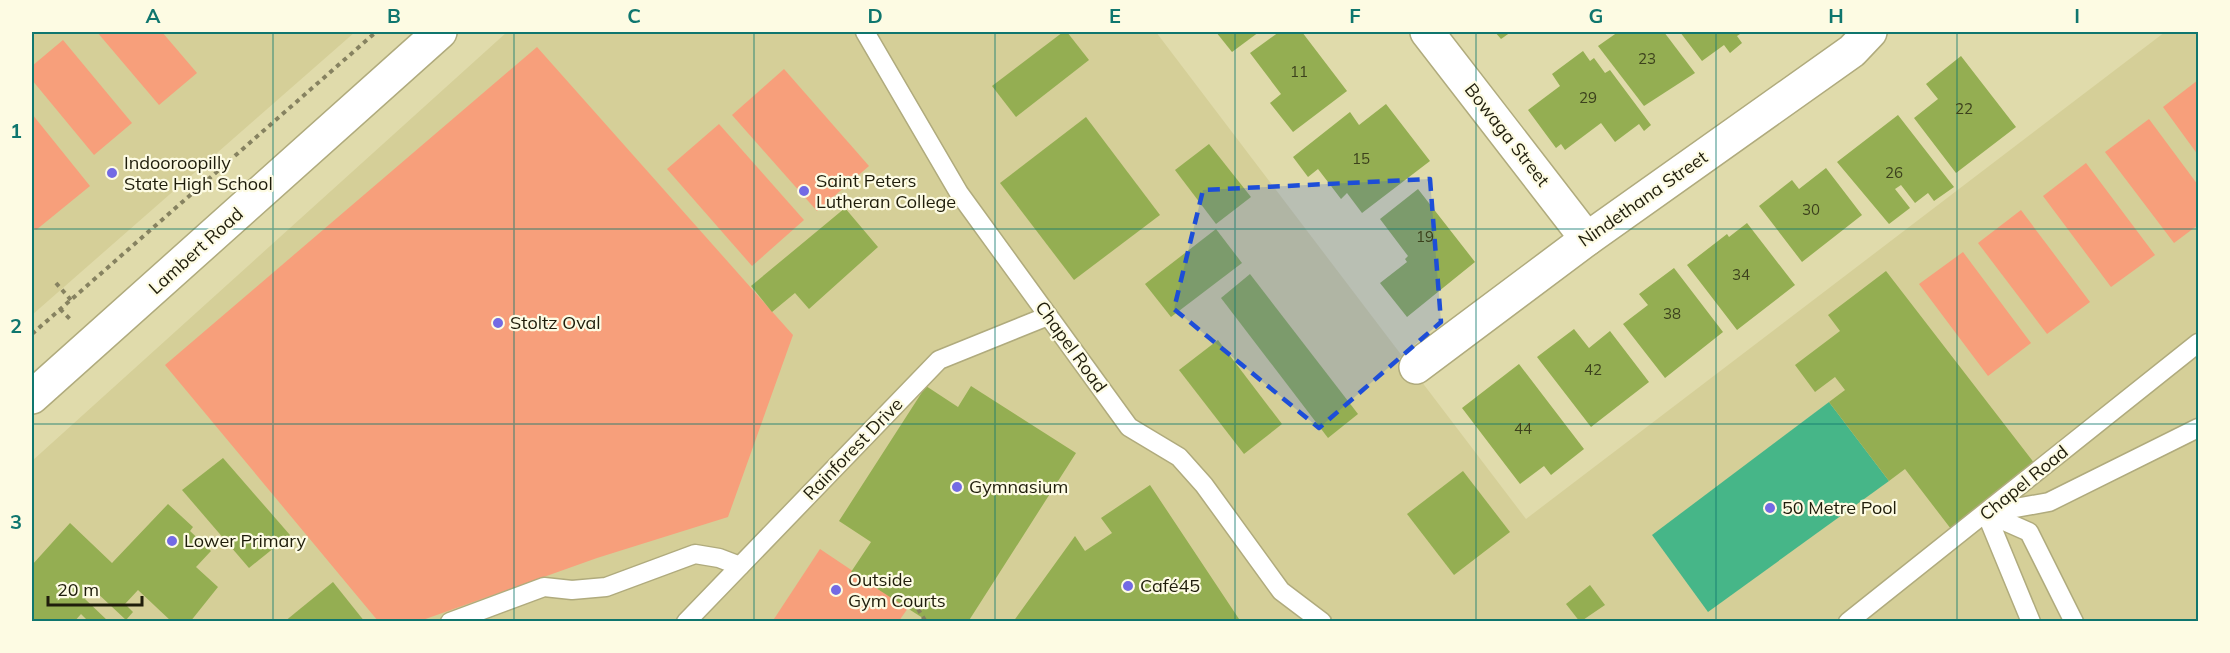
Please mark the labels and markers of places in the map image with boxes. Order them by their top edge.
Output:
place label: Indooroopilly State High School [124,151,273,195]
marker: Indooroopilly State High School [105,166,119,180]
place label: Saint Peters Lutheran College [816,169,956,213]
marker: Saint Peters Lutheran College [797,184,811,198]
place label: Stoltz Oval [510,311,601,334]
marker: Stoltz Oval [491,316,505,330]
place label: Gymnasium [969,475,1068,498]
marker: Gymnasium [950,480,964,494]
place label: 50 Metre Pool [1782,496,1897,519]
marker: 50 Metre Pool [1763,501,1777,515]
place label: Lower Primary [184,529,306,552]
marker: Lower Primary [165,534,179,548]
place label: Outside Gym Courts [848,568,946,612]
place label: Café45 [1140,574,1200,597]
marker: Café45 [1121,579,1135,593]
marker: Outside Gym Courts [829,583,843,597]

